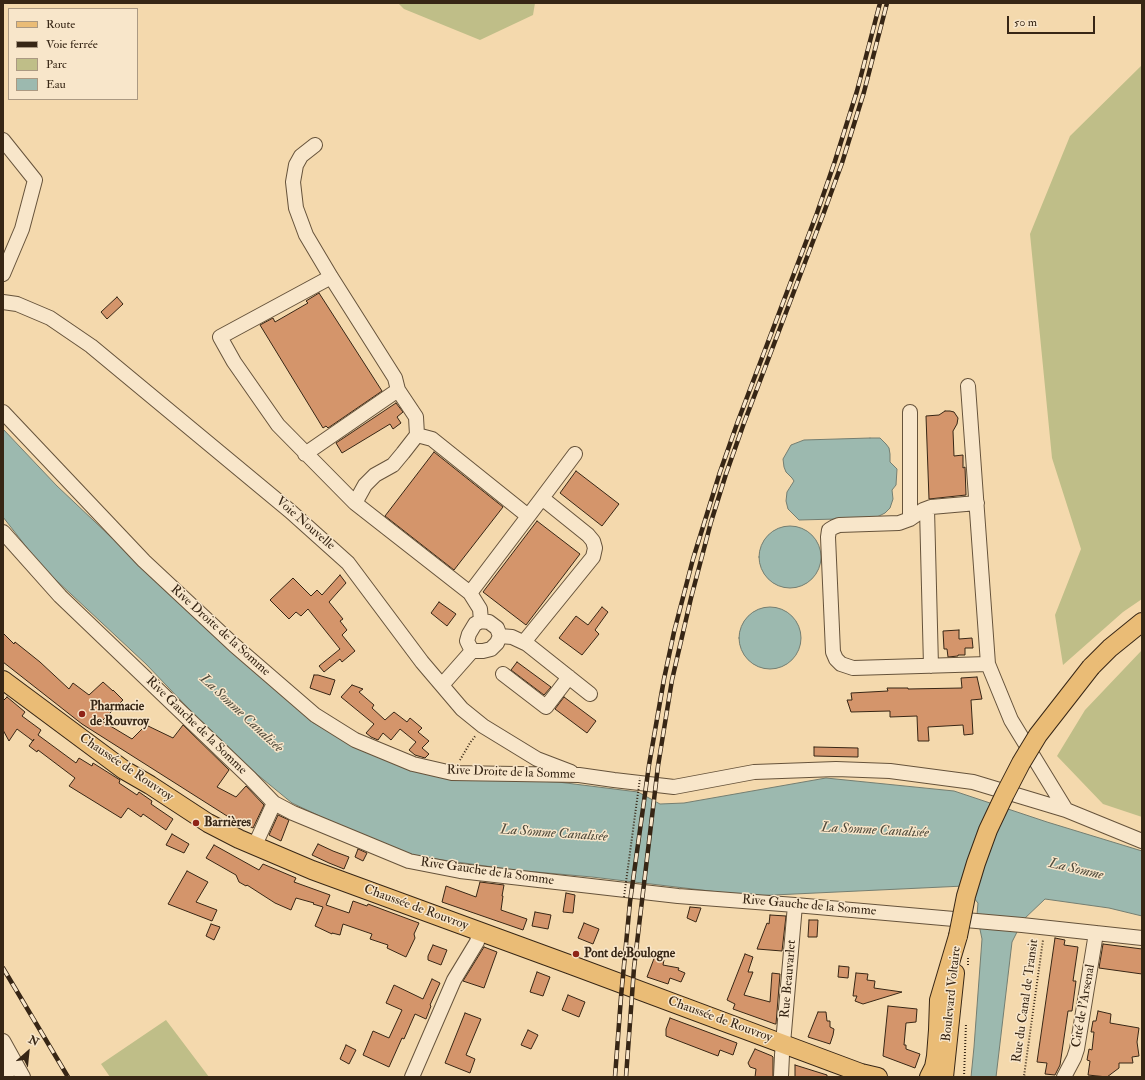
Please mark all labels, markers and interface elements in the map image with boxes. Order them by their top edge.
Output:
legend [8,8,138,100]
scale bar [1009,8,1097,34]
text: 50 m [1014,15,1037,30]
text: Route [46,17,75,32]
text: Voie ferrée [46,37,98,52]
text: Parc [46,57,67,72]
text: Eau [46,77,66,92]
street label: Voie Nouvelle [272,494,338,554]
street label: Rive Droite de la Somme [167,582,273,680]
water label: La Somme Canalisée [196,671,286,757]
street label: Rive Gauche de la Somme [142,674,250,778]
place label: Pharmacie de Rouvroy [90,699,149,730]
marker: Pharmacie de Rouvroy [77,709,87,719]
street label: Chaussée de Rouvroy [76,731,176,805]
street label: Rive Droite de la Somme [446,763,576,783]
place label: Barrières [204,815,251,831]
marker: Barrières [191,818,201,828]
water label: La Somme Canalisée [821,820,929,842]
water label: La Somme Canalisée [500,822,608,846]
street label: Rive Gauche de la Somme [419,855,555,889]
water label: La Somme [1047,856,1105,884]
street label: Chaussée de Rouvroy [362,882,470,934]
street label: Rive Gauche de la Somme [741,892,877,920]
street label: Rue du Canal de Transit [1010,938,1042,1064]
street label: Rue Beauvarlet [778,939,800,1019]
place label: Pont de Boulogne [584,946,675,962]
street label: Boulevard Voltaire [939,946,965,1042]
marker: Pont de Boulogne [571,949,581,959]
street label: Cité de l'Arsenal [1069,963,1099,1049]
street label: Chaussée de Rouvroy [666,994,774,1046]
north arrow [8,1032,48,1072]
text: N [26,1033,41,1049]

